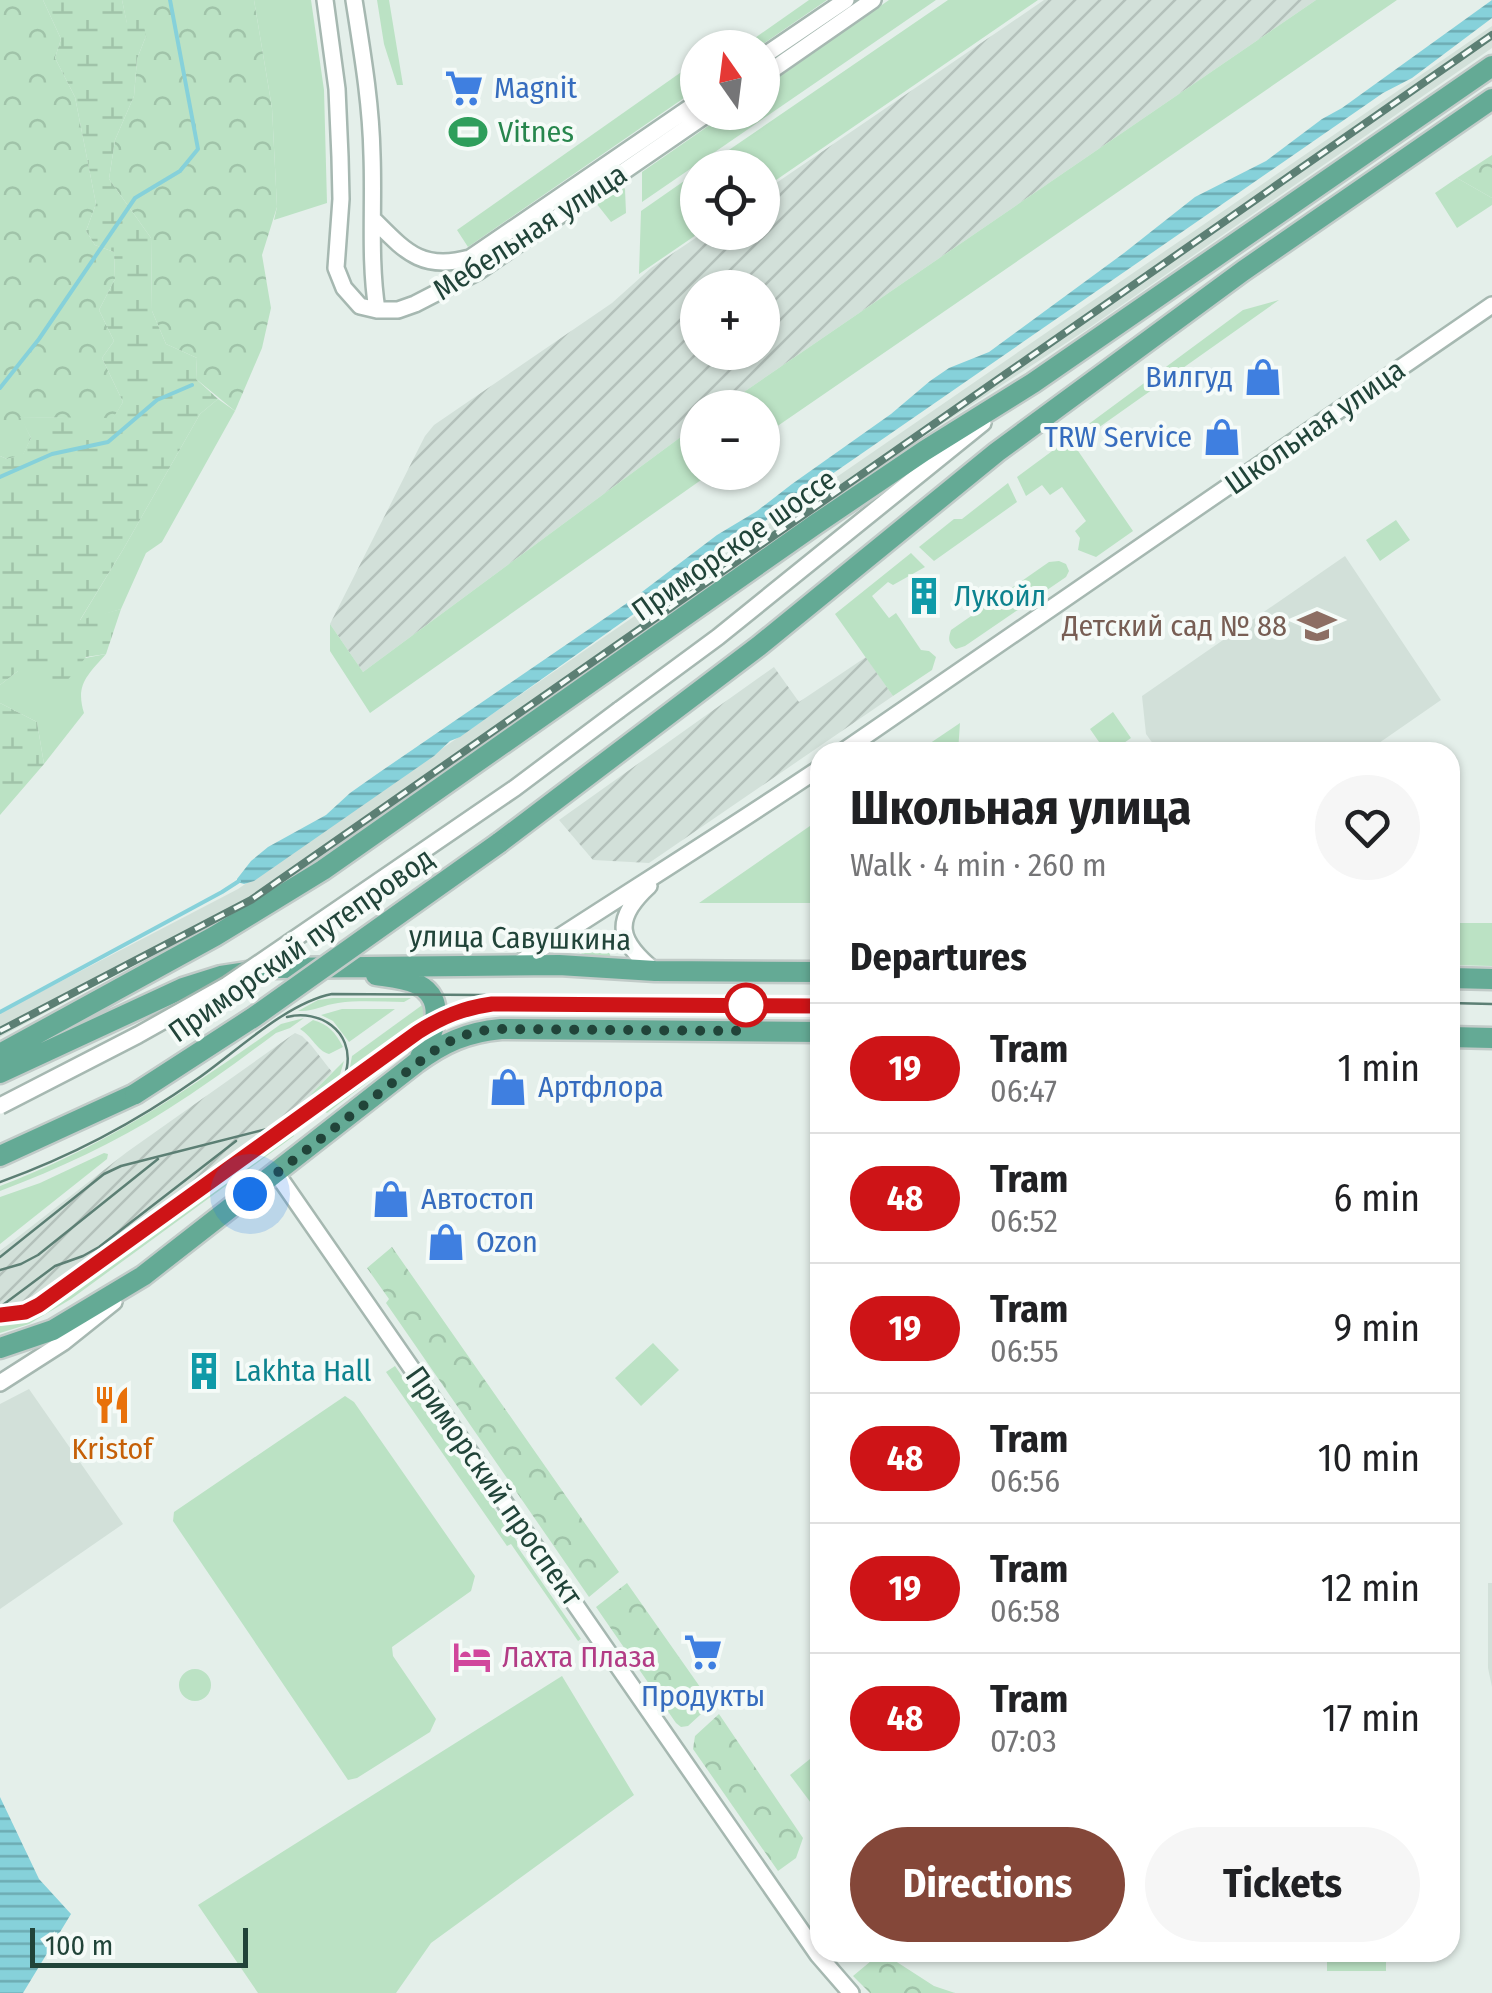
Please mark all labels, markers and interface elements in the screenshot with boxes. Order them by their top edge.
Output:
north arrow [680,30,780,130]
map controls [680,30,780,490]
supermarket icon: Magnit [443,67,485,109]
place label: Magnit [494,70,577,106]
sports icon: Vitnes [447,111,489,153]
place label: Vitnes [498,114,574,150]
button: locate [680,150,780,250]
street label: Мебельная улица [427,156,633,308]
button: + [680,270,780,370]
street label: Школьная улица [1218,352,1412,502]
shop icon: Вилгуд [1242,356,1284,398]
place label: Вилгуд [1145,359,1233,395]
button: − [680,390,780,490]
shop icon: TRW Service [1201,416,1243,458]
place label: TRW Service [1044,419,1192,455]
street label: Приморское шоссе [625,461,843,629]
building icon: Лукойл [903,575,945,617]
place label: Лукойл [954,578,1046,614]
school or university icon: Детский сад № 88 [1296,605,1338,647]
place label: Детский сад № 88 [1061,608,1287,644]
button: heart [1315,775,1420,880]
text: Школьная улица [850,779,1191,837]
street label: Приморский путепровод [162,840,440,1050]
text: Walk · 4 min · 260 m [850,846,1107,884]
street label: улица Савушкина [409,918,631,958]
text: Departures [850,934,1027,980]
unlabelled marker [725,984,767,1026]
text: Tram [990,1026,1068,1072]
text: 1 min [1337,1045,1420,1091]
text: 19 [889,1047,921,1089]
shop icon: Артфлора [487,1066,529,1108]
place label: Артфлора [538,1069,664,1105]
text: 06:47 [990,1072,1057,1110]
text: Tram [990,1156,1068,1202]
your location [225,1169,275,1219]
text: 6 min [1333,1175,1420,1221]
text: 48 [887,1177,923,1219]
shop icon: Автостоп [370,1178,412,1220]
place label: Автостоп [421,1181,534,1217]
text: 06:52 [990,1202,1058,1240]
shop icon: Ozon [425,1221,467,1263]
place label: Ozon [476,1224,538,1260]
text: Tram [990,1286,1068,1332]
text: 9 min [1334,1305,1420,1351]
text: 19 [889,1307,921,1349]
text: 06:55 [990,1332,1059,1370]
building icon: Lakhta Hall [183,1350,225,1392]
place label: Lakhta Hall [234,1353,371,1389]
street label: Приморский проспект [398,1359,591,1613]
restaurant icon: Kristof [91,1384,133,1426]
text: Tram [990,1416,1068,1462]
place label: Kristof [71,1431,154,1467]
text: 10 min [1318,1435,1420,1481]
text: 48 [887,1437,923,1479]
text: 06:56 [990,1462,1060,1500]
text: Tram [990,1546,1068,1592]
text: 12 min [1321,1565,1420,1611]
text: 19 [889,1567,921,1609]
text: 06:58 [990,1592,1060,1630]
supermarket icon: Продукты [682,1631,724,1673]
hotel icon: Лахта Плаза [451,1636,493,1678]
place label: Лахта Плаза [502,1639,656,1675]
text: Tram [990,1676,1068,1722]
place label: Продукты [641,1678,765,1714]
text: 17 min [1322,1695,1420,1741]
text: 48 [887,1697,923,1739]
text: 07:03 [990,1722,1057,1760]
button: Directions [850,1827,1125,1942]
button: Tickets [1145,1827,1420,1942]
scale bar [30,1923,248,1968]
text: 100 m [45,1929,113,1962]

